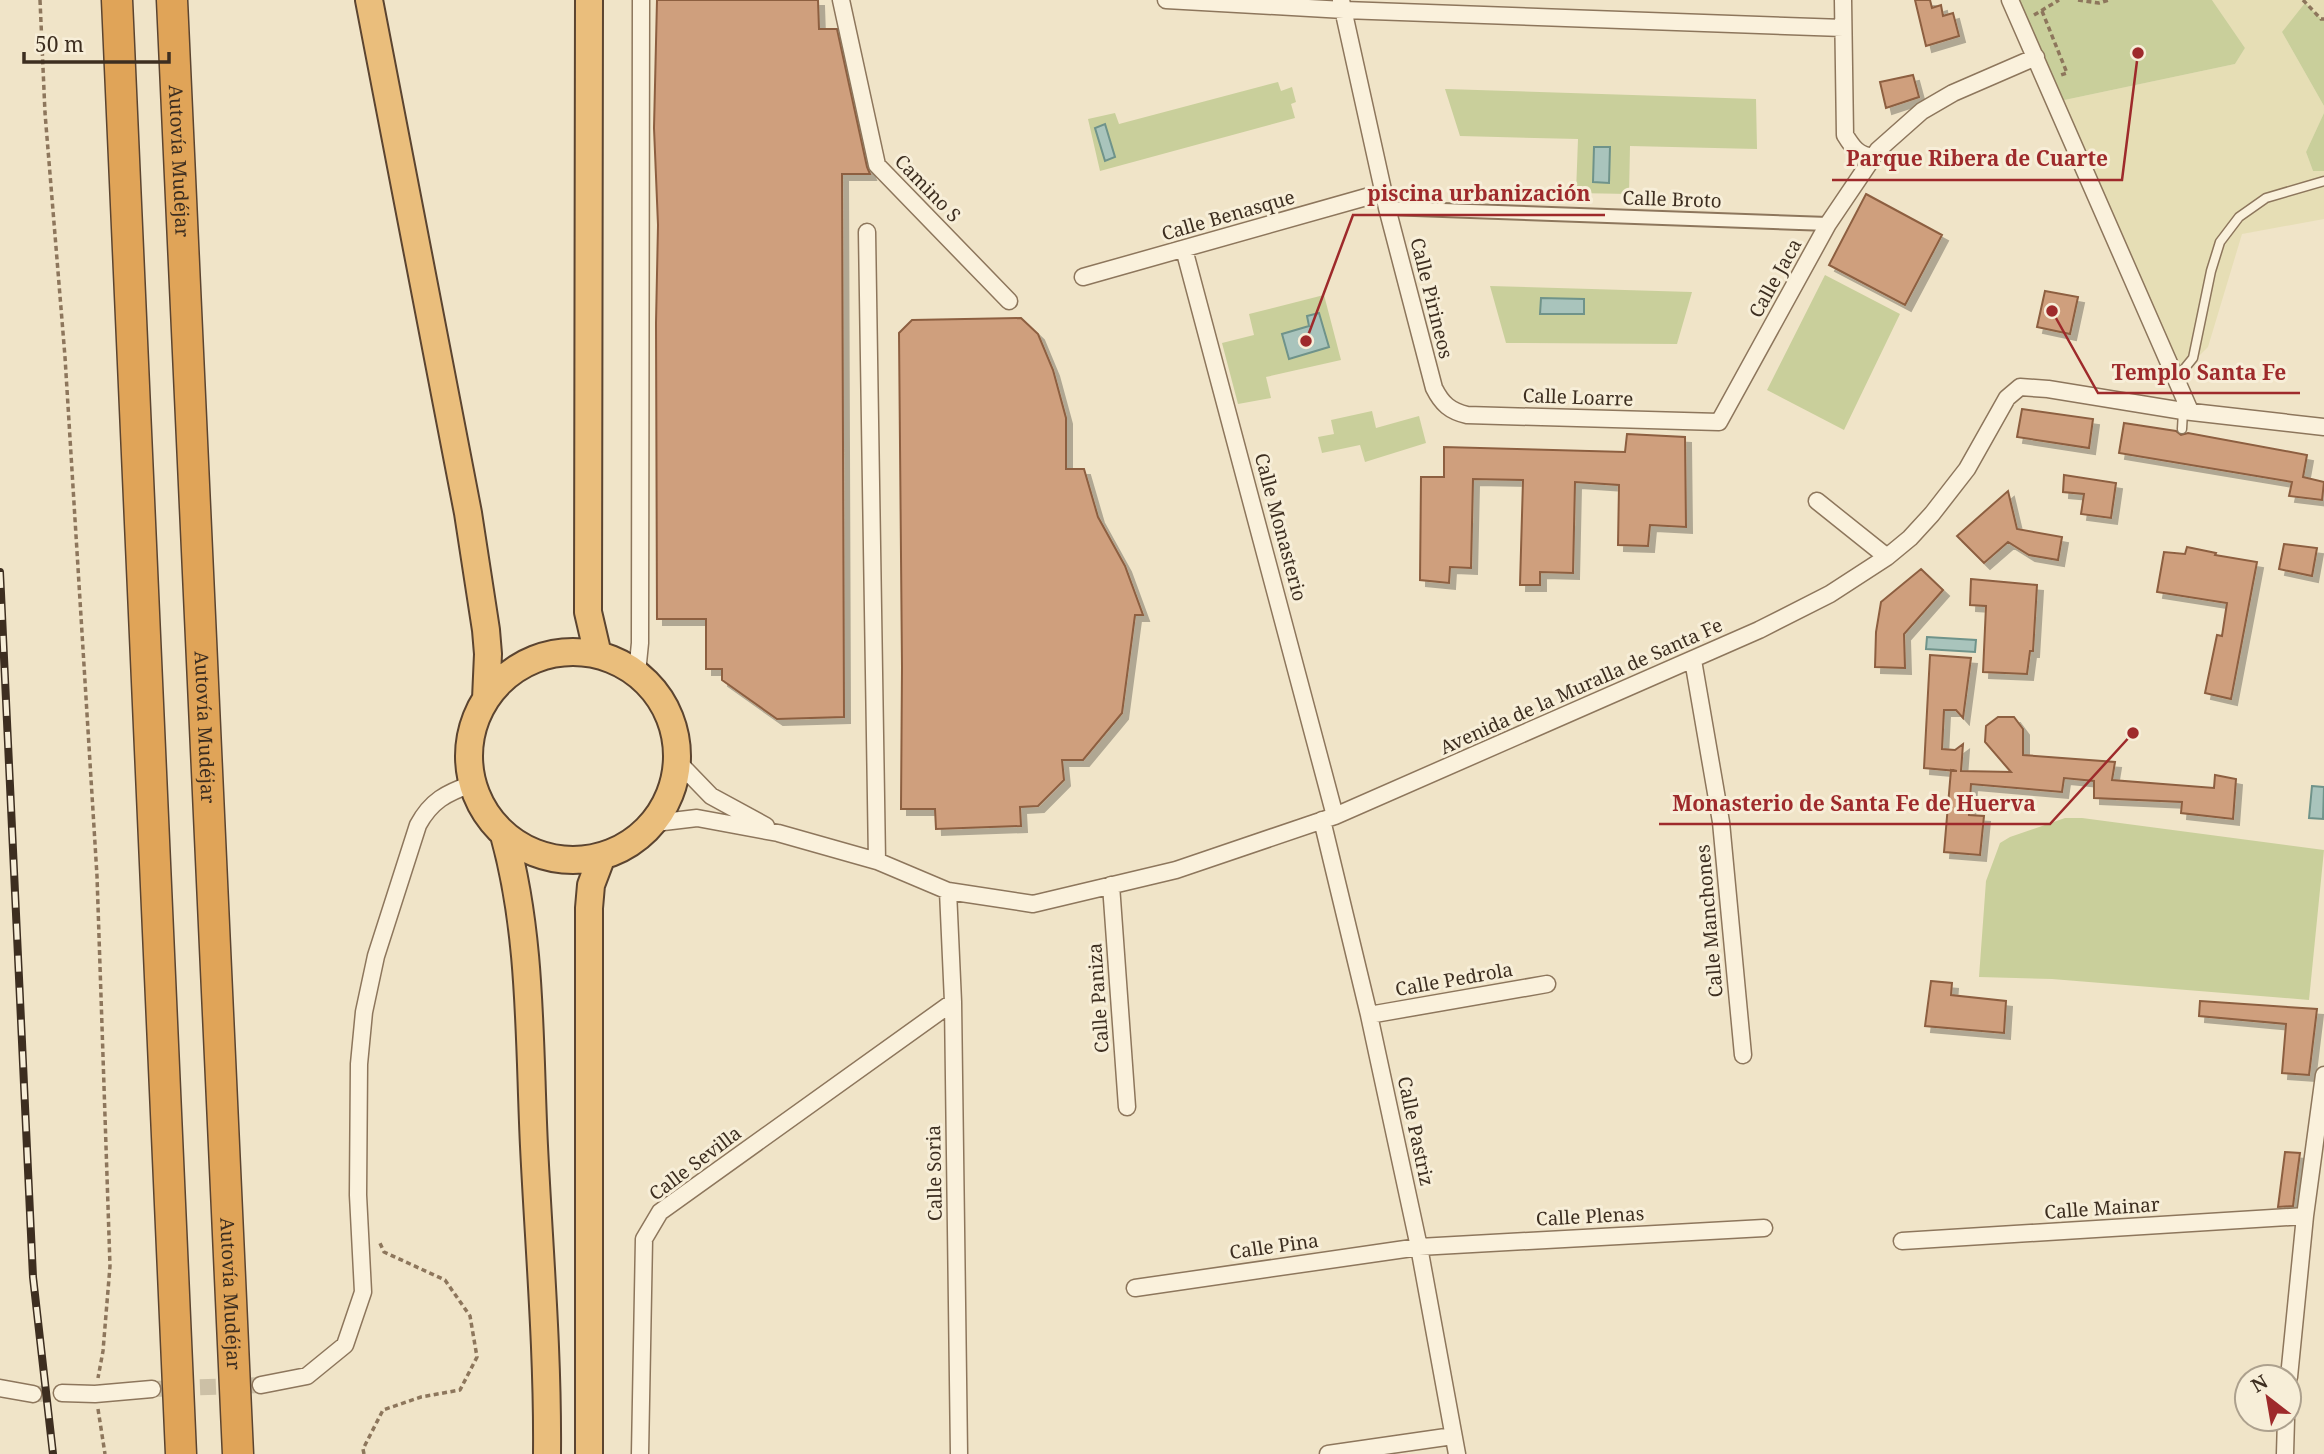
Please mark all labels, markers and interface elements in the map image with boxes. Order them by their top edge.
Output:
scale bar [24,21,170,65]
text: 50 m [35,30,84,58]
street label: Autovía Mudéjar [163,84,196,238]
callout: Parque Ribera de Cuarte [1832,138,2122,180]
text: Parque Ribera de Cuarte [1846,144,2108,172]
street label: Camino S [889,148,967,228]
callout: piscina urbanización [1353,173,1605,215]
text: piscina urbanización [1367,179,1591,207]
street label: Calle Benasque [1158,184,1298,246]
street label: Calle Broto [1622,184,1722,214]
street label: Calle Jaca [1743,234,1807,322]
street label: Calle Pirineos [1404,235,1460,361]
callout: Templo Santa Fe [2098,351,2300,393]
text: Templo Santa Fe [2112,358,2286,386]
street label: Calle Loarre [1522,382,1634,412]
street label: Calle Monasterio [1249,450,1313,604]
street label: Avenida de la Muralla de Santa Fe [1436,612,1726,760]
street label: Autovía Mudéjar [189,650,221,804]
callout: Monasterio de Santa Fe de Huerva [1659,782,2050,824]
text: Monasterio de Santa Fe de Huerva [1672,789,2036,817]
street label: Calle Manchones [1689,843,1729,999]
street label: Calle Paniza [1081,942,1115,1054]
street label: Calle Pedrola [1393,956,1515,1002]
street label: Calle Pastriz [1392,1074,1440,1188]
street label: Calle Sevilla [644,1120,746,1206]
street label: Calle Soria [920,1125,948,1221]
street label: Calle Mainar [2043,1191,2161,1225]
street label: Calle Plenas [1535,1200,1645,1232]
street label: Autovía Mudéjar [214,1217,247,1371]
street label: Calle Pina [1228,1227,1320,1265]
north arrow [2233,1363,2303,1433]
text: N [2246,1368,2272,1398]

